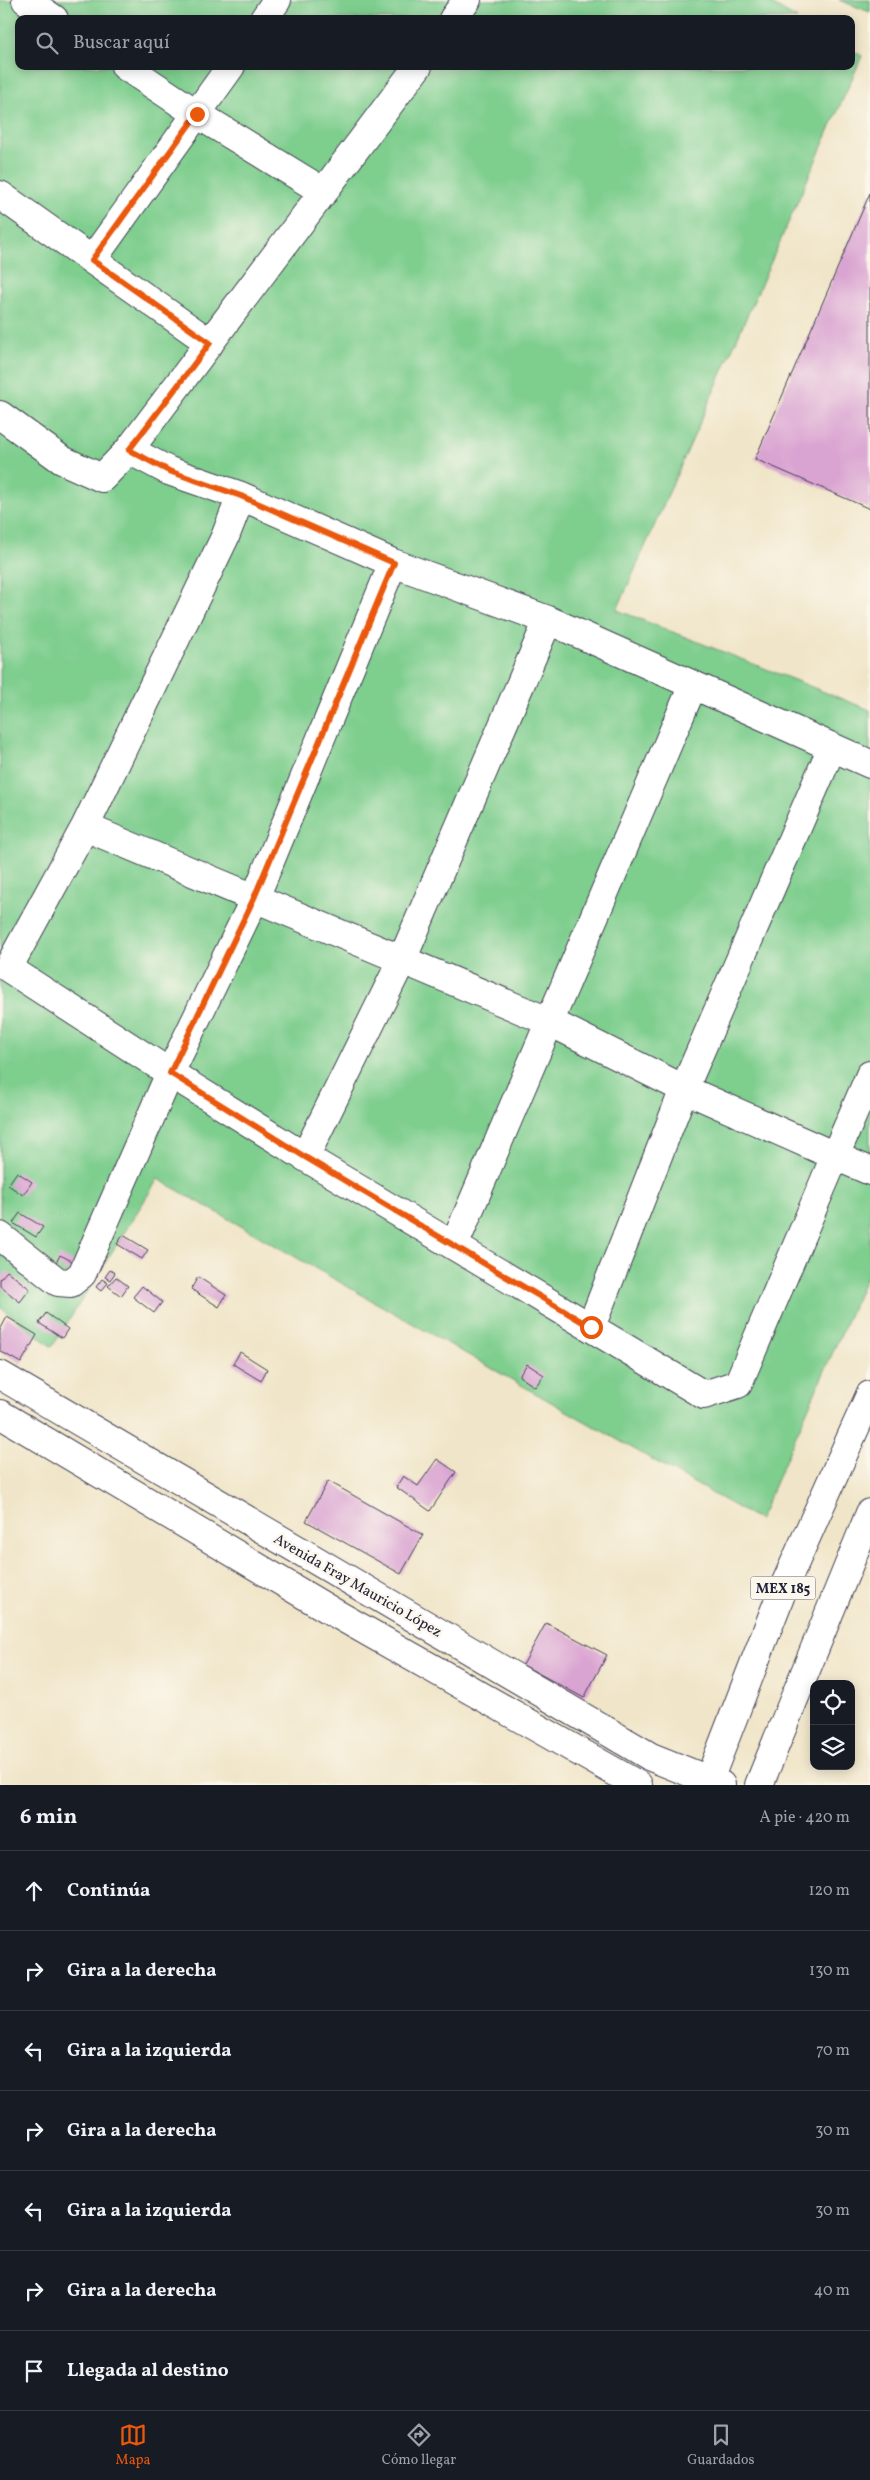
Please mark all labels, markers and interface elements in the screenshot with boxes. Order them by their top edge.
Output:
search box [15,15,855,70]
icon: search [33,29,61,57]
text: Buscar aquí [73,30,170,56]
route end [186,103,209,126]
route start [580,1316,603,1339]
street label: Avenida Fray Mauricio López [269,1529,445,1643]
road number: MEX 185 [750,1576,816,1600]
map controls [810,1680,855,1770]
button: locate [810,1680,855,1725]
button: layers [810,1725,855,1770]
text: 6 min [20,1803,77,1832]
text: A pie · 420 m [759,1807,850,1829]
icon: ahead [20,1877,48,1905]
text: Continúa [67,1878,150,1904]
text: 120 m [808,1880,850,1902]
icon: right [20,1957,48,1985]
text: Gira a la derecha [67,1958,217,1984]
text: 130 m [809,1960,850,1982]
icon: left [20,2037,48,2065]
text: Gira a la izquierda [67,2038,232,2064]
text: 70 m [816,2040,850,2062]
icon: right [20,2117,48,2145]
text: Gira a la derecha [67,2118,217,2144]
text: 30 m [815,2120,850,2142]
icon: left [20,2197,48,2225]
text: Gira a la izquierda [67,2198,232,2224]
text: 30 m [815,2200,850,2222]
icon: right [20,2277,48,2305]
text: Gira a la derecha [67,2278,217,2304]
text: 40 m [814,2280,850,2302]
icon: arrive [20,2357,48,2385]
text: Llegada al destino [67,2358,229,2384]
tab: Mapa [116,2421,151,2470]
tab: Cómo llegar [382,2421,456,2470]
tab: Guardados [687,2421,754,2470]

